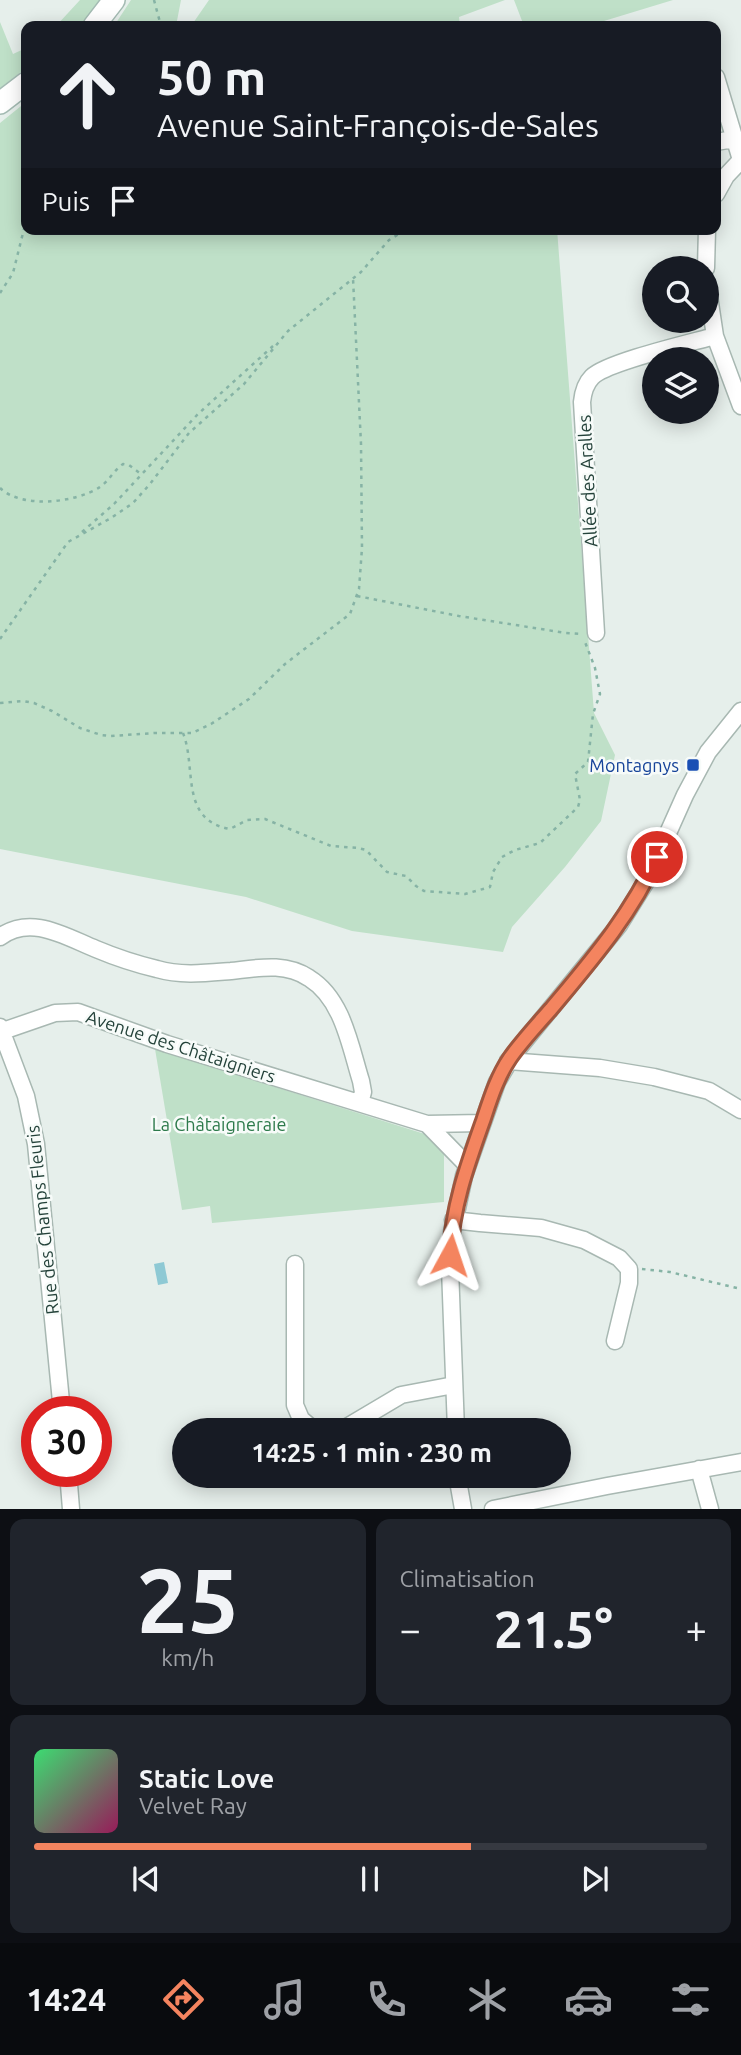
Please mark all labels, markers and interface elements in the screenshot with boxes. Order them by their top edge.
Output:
icon: ahead [42,49,133,140]
text: 50 m [157,49,266,104]
text: Avenue Saint-François-de-Sales [157,107,599,143]
icon: arrive [104,182,142,220]
text: Puis [42,187,90,216]
map controls [642,256,719,424]
button: search [642,256,719,333]
button: layers [642,347,719,424]
street label: Allée des Aralles [574,414,600,548]
place label: Montagnys [589,755,679,775]
marker: Montagnys [685,757,701,773]
pin [627,827,687,887]
icon: arrive [638,838,676,876]
street label: Avenue des Châtaigniers [84,1006,278,1086]
park label: La Châtaigneraie [152,1114,286,1134]
street label: Rue des Champs Fleuris [22,1124,62,1315]
position arrow [413,1218,487,1292]
speed limit sign: 30 [21,1396,112,1487]
text: 14:25 · 1 min · 230 m [251,1438,492,1467]
text: 25 [136,1548,239,1650]
text: Climatisation [400,1566,535,1591]
text: 21.5° [494,1600,613,1658]
text: − [400,1608,421,1650]
text: + [686,1608,707,1650]
text: km/h [161,1645,214,1670]
text: Static Love [139,1764,274,1793]
text: Velvet Ray [139,1793,247,1818]
icon: previous [127,1860,165,1898]
icon: pause [351,1860,389,1898]
icon: next [576,1860,614,1898]
icon: directions [159,1975,208,2024]
icon: music [260,1975,309,2024]
icon: phone [362,1975,411,2024]
icon: climate [463,1975,512,2024]
icon: car [564,1975,613,2024]
icon: filters [666,1975,715,2024]
text: 14:24 [26,1981,106,2017]

